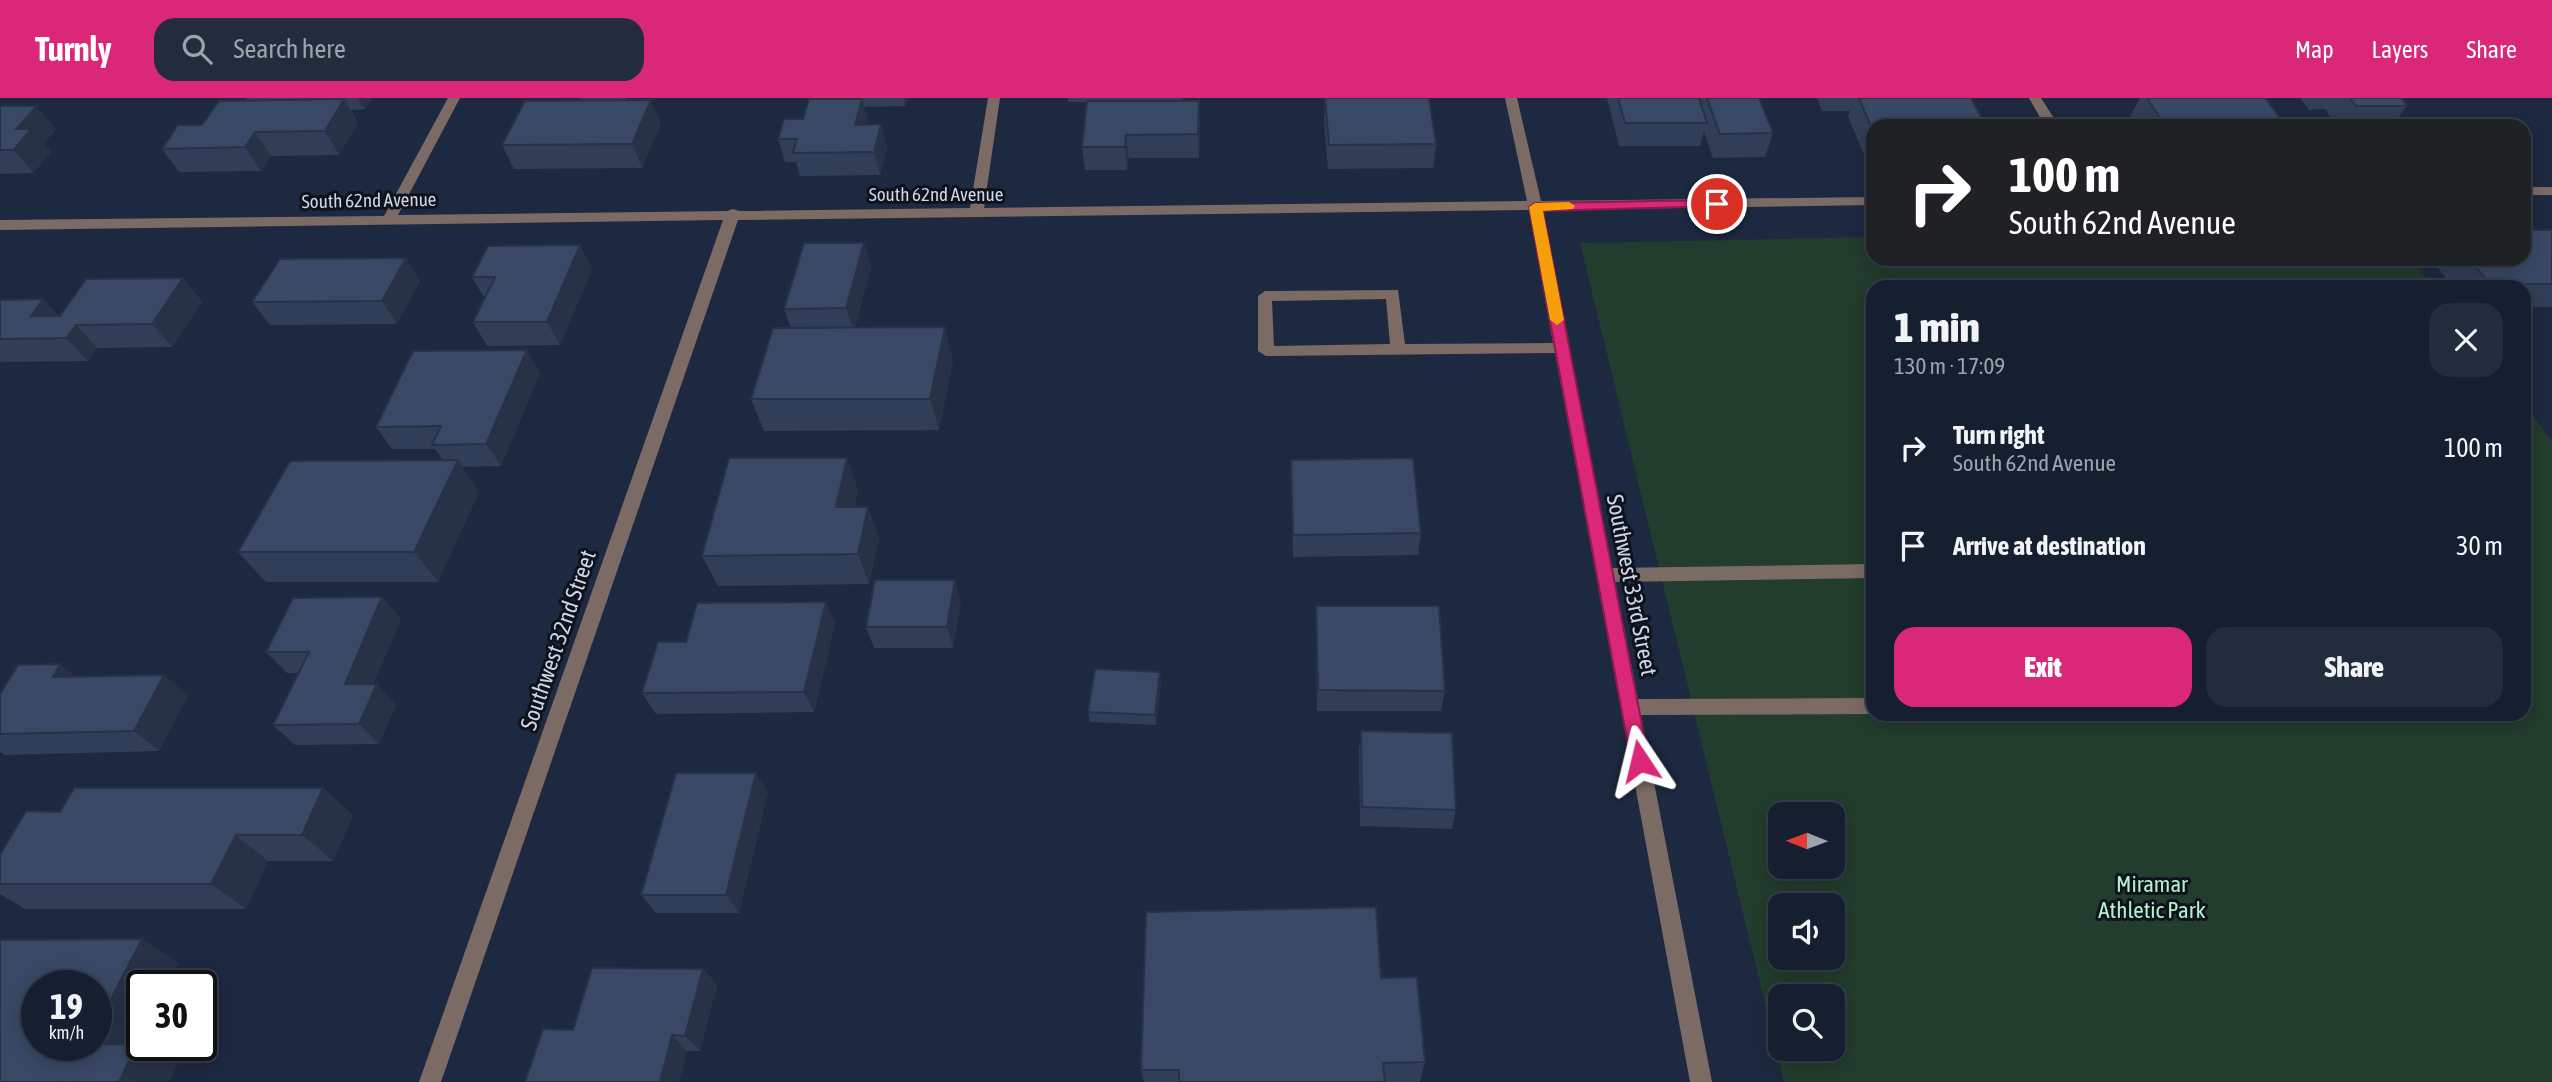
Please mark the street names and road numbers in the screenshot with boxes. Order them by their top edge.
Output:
street label: South 62nd Avenue [869,183,1003,205]
street label: South 62nd Avenue [301,188,437,212]
street label: Southwest 33rd Street [1602,492,1662,678]
street label: Southwest 32nd Street [515,547,601,733]

